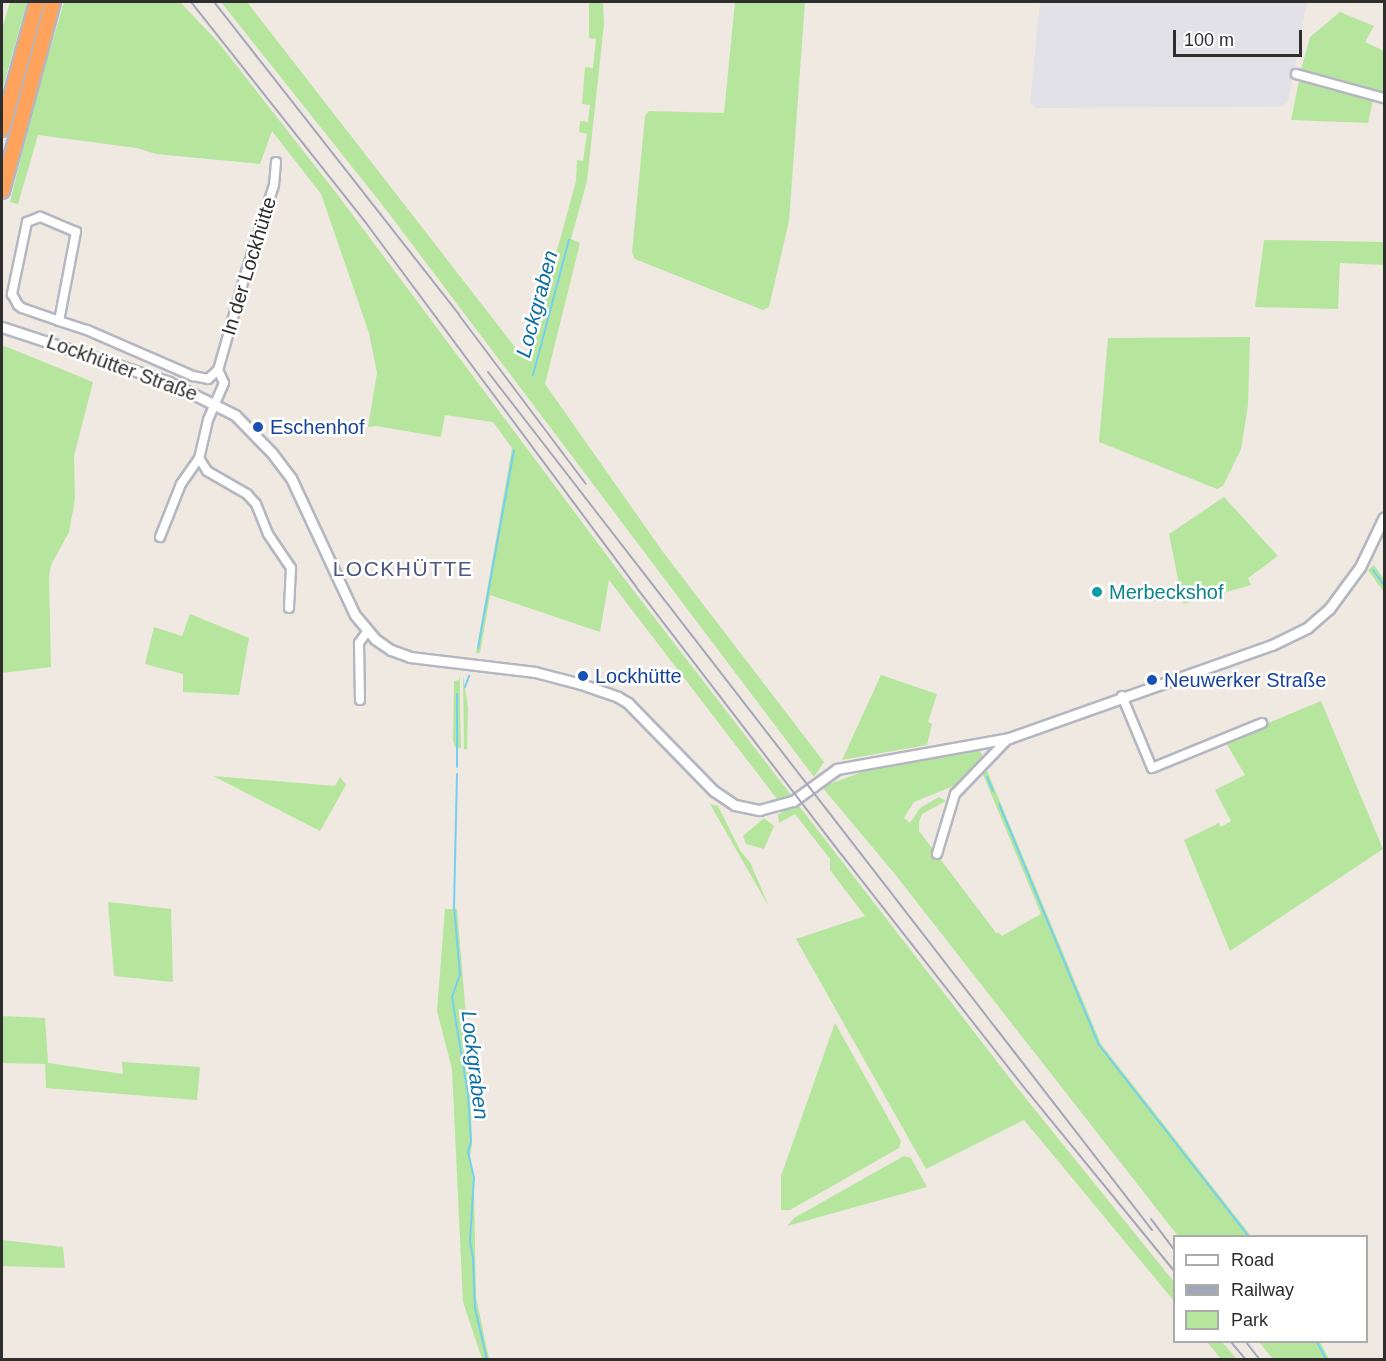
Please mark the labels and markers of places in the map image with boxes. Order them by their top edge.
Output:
place label: Eschenhof [270,415,365,439]
marker: Eschenhof [251,420,265,434]
place label: Merbeckshof [1109,580,1223,604]
marker: Merbeckshof [1090,585,1104,599]
place label: Lockhütte [595,664,682,688]
place label: Neuwerker Straße [1164,668,1326,692]
marker: Lockhütte [576,669,590,683]
marker: Neuwerker Straße [1145,673,1159,687]

